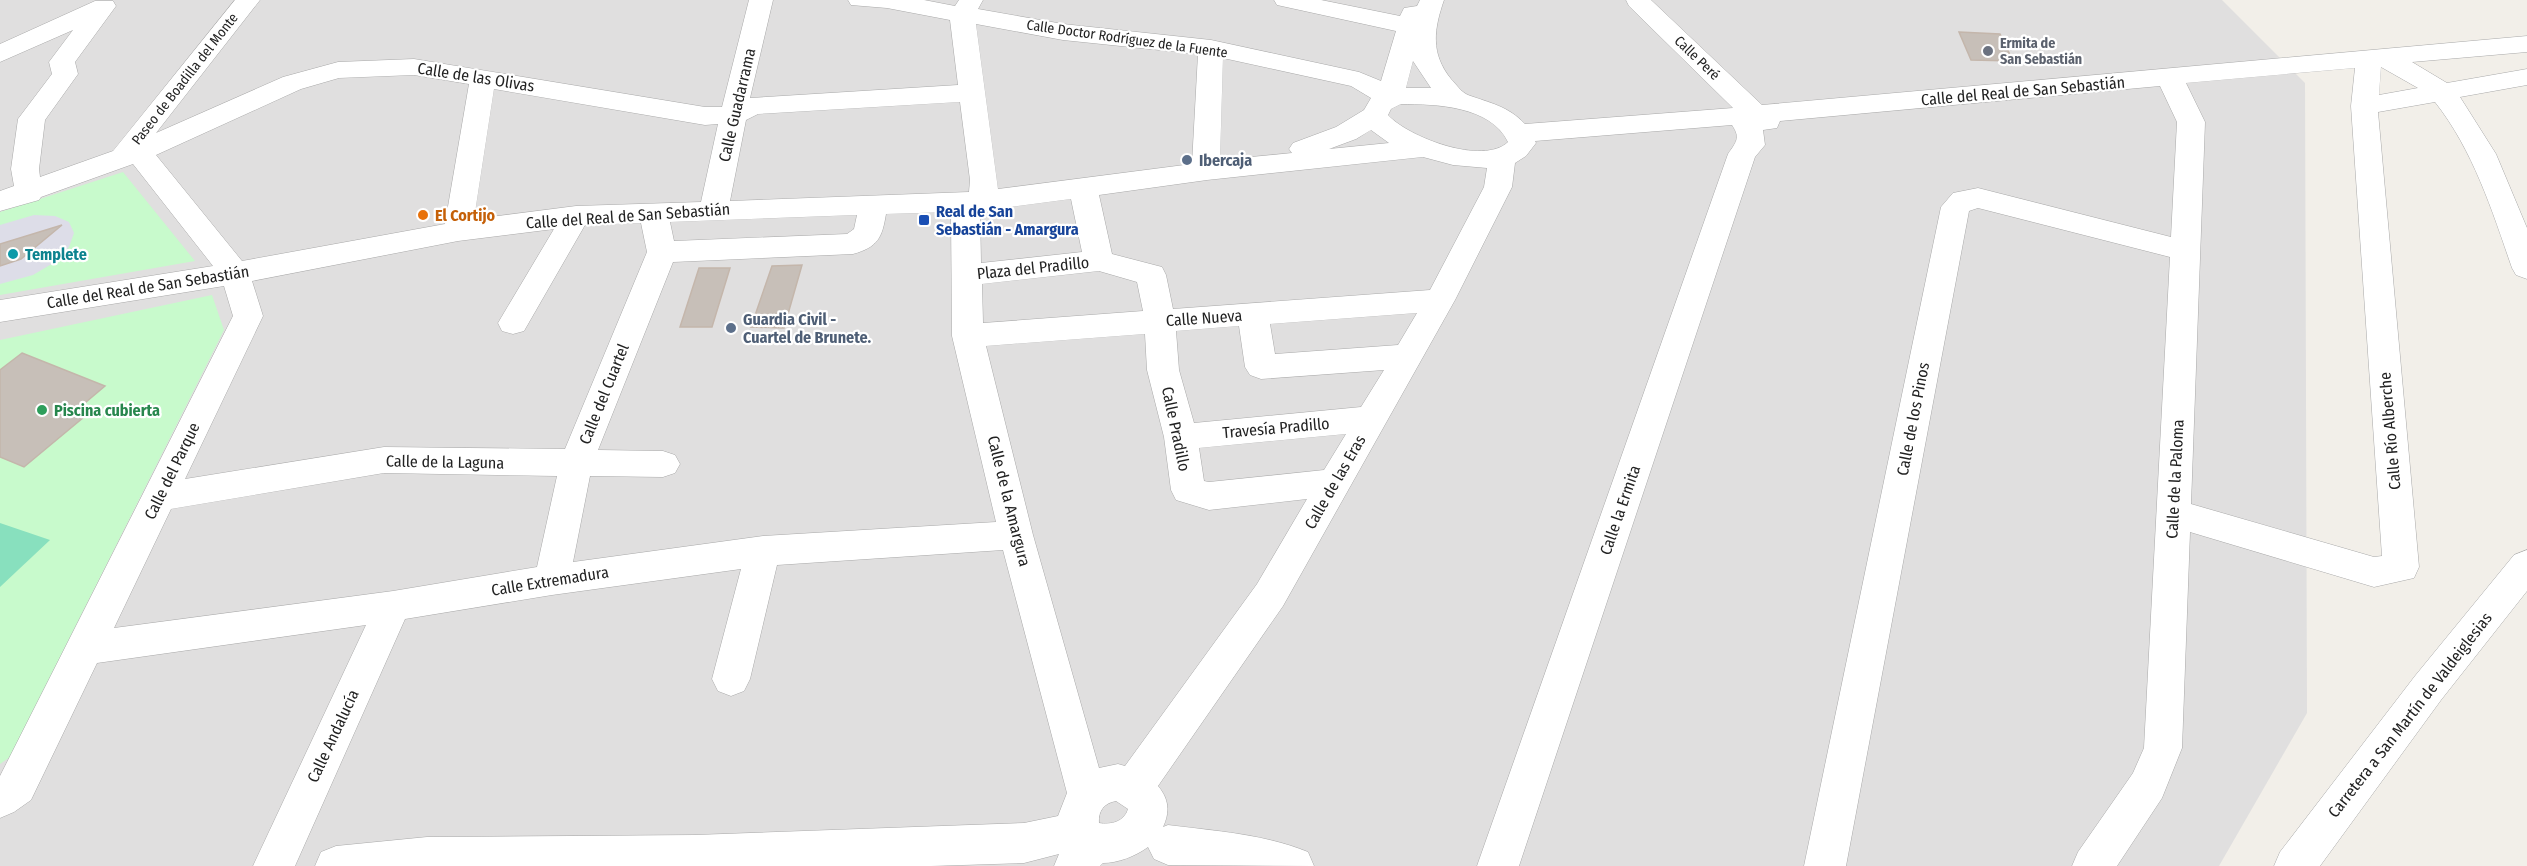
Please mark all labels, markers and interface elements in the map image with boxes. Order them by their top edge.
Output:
street label: Paseo de Boadilla del Monte [128,10,242,148]
street label: Calle Doctor Rodríguez de la Fuente [1025,16,1229,62]
street label: Calle Peré [1671,32,1723,84]
place label: Ermita de San Sebastián [2000,35,2082,68]
marker: Ermita de San Sebastián [1981,44,1995,58]
street label: Calle Guadarrama [715,46,759,164]
street label: Calle de las Olivas [416,58,536,96]
street label: Calle del Real de San Sebastián [1920,73,2126,109]
place label: Ibercaja [1199,151,1252,170]
marker: Ibercaja [1180,153,1194,167]
street label: Calle del Real de San Sebastián [525,199,731,233]
place label: Real de San Sebastián - Amargura [936,202,1079,239]
place label: El Cortijo [435,206,496,225]
marker: El Cortijo [416,208,430,222]
marker: Real de San Sebastián - Amargura [917,213,931,227]
place label: Templete [25,245,87,264]
marker: Templete [6,247,20,261]
street label: Plaza del Pradillo [976,253,1090,283]
street label: Calle del Real de San Sebastián [45,262,251,312]
street label: Calle Nueva [1165,306,1243,330]
place label: Guardia Civil - Cuartel de Brunete. [743,310,871,347]
marker: Guardia Civil - Cuartel de Brunete. [724,321,738,335]
street label: Calle del Cuartel [575,341,633,447]
street label: Calle de los Pinos [1893,361,1933,477]
street label: Calle Río Alberche [2375,371,2405,491]
street label: Calle Pradillo [1158,385,1194,473]
place label: Piscina cubierta [54,401,160,420]
marker: Piscina cubierta [35,403,49,417]
street label: Travesía Pradillo [1222,414,1330,442]
street label: Calle del Parque [140,419,204,523]
street label: Calle de la Paloma [2162,419,2188,539]
street label: Calle de las Eras [1300,431,1370,532]
street label: Calle de la Amargura [984,434,1034,569]
street label: Calle de la Laguna [386,451,504,473]
street label: Calle la Ermita [1596,462,1644,557]
street label: Calle Extremadura [490,562,610,600]
street label: Carretera a San Martín de Valdeiglesias [2324,609,2496,821]
street label: Calle Andalucía [303,686,363,785]

